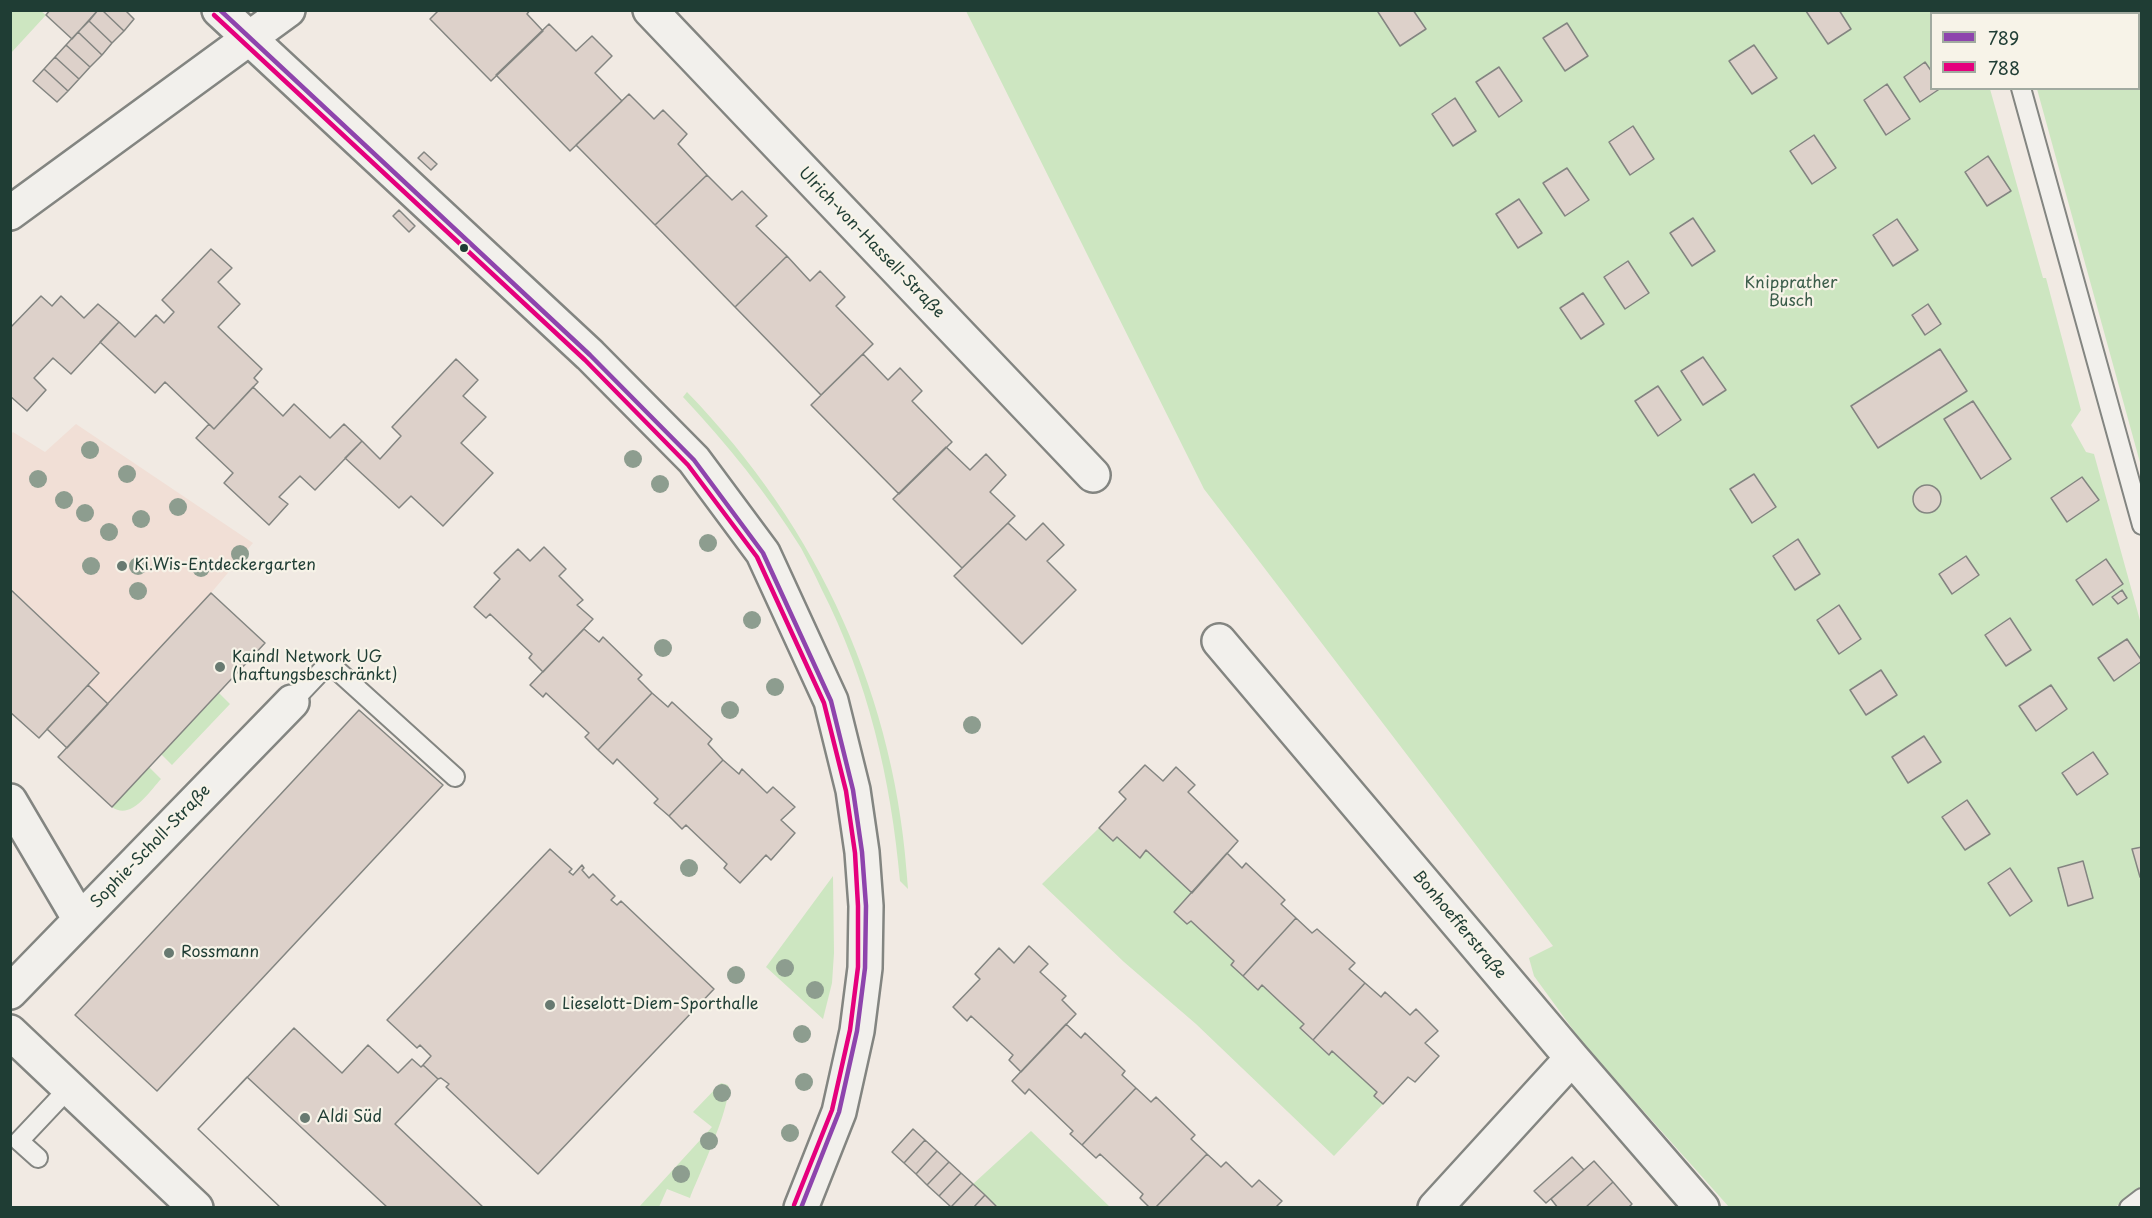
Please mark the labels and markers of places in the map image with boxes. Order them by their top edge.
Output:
unlabelled marker [458,242,470,254]
place label: Ki.Wis-Entdeckergarten [134,556,316,576]
marker: Ki.Wis-Entdeckergarten [115,559,129,573]
place label: Kaindl Network UG (haftungsbeschränkt) [232,648,398,686]
marker: Kaindl Network UG (haftungsbeschränkt) [213,660,227,674]
place label: Rossmann [181,943,259,963]
marker: Rossmann [162,946,176,960]
place label: Lieselott-Diem-Sporthalle [562,995,759,1015]
marker: Lieselott-Diem-Sporthalle [543,998,557,1012]
place label: Aldi Süd [317,1108,382,1128]
marker: Aldi Süd [298,1111,312,1125]

